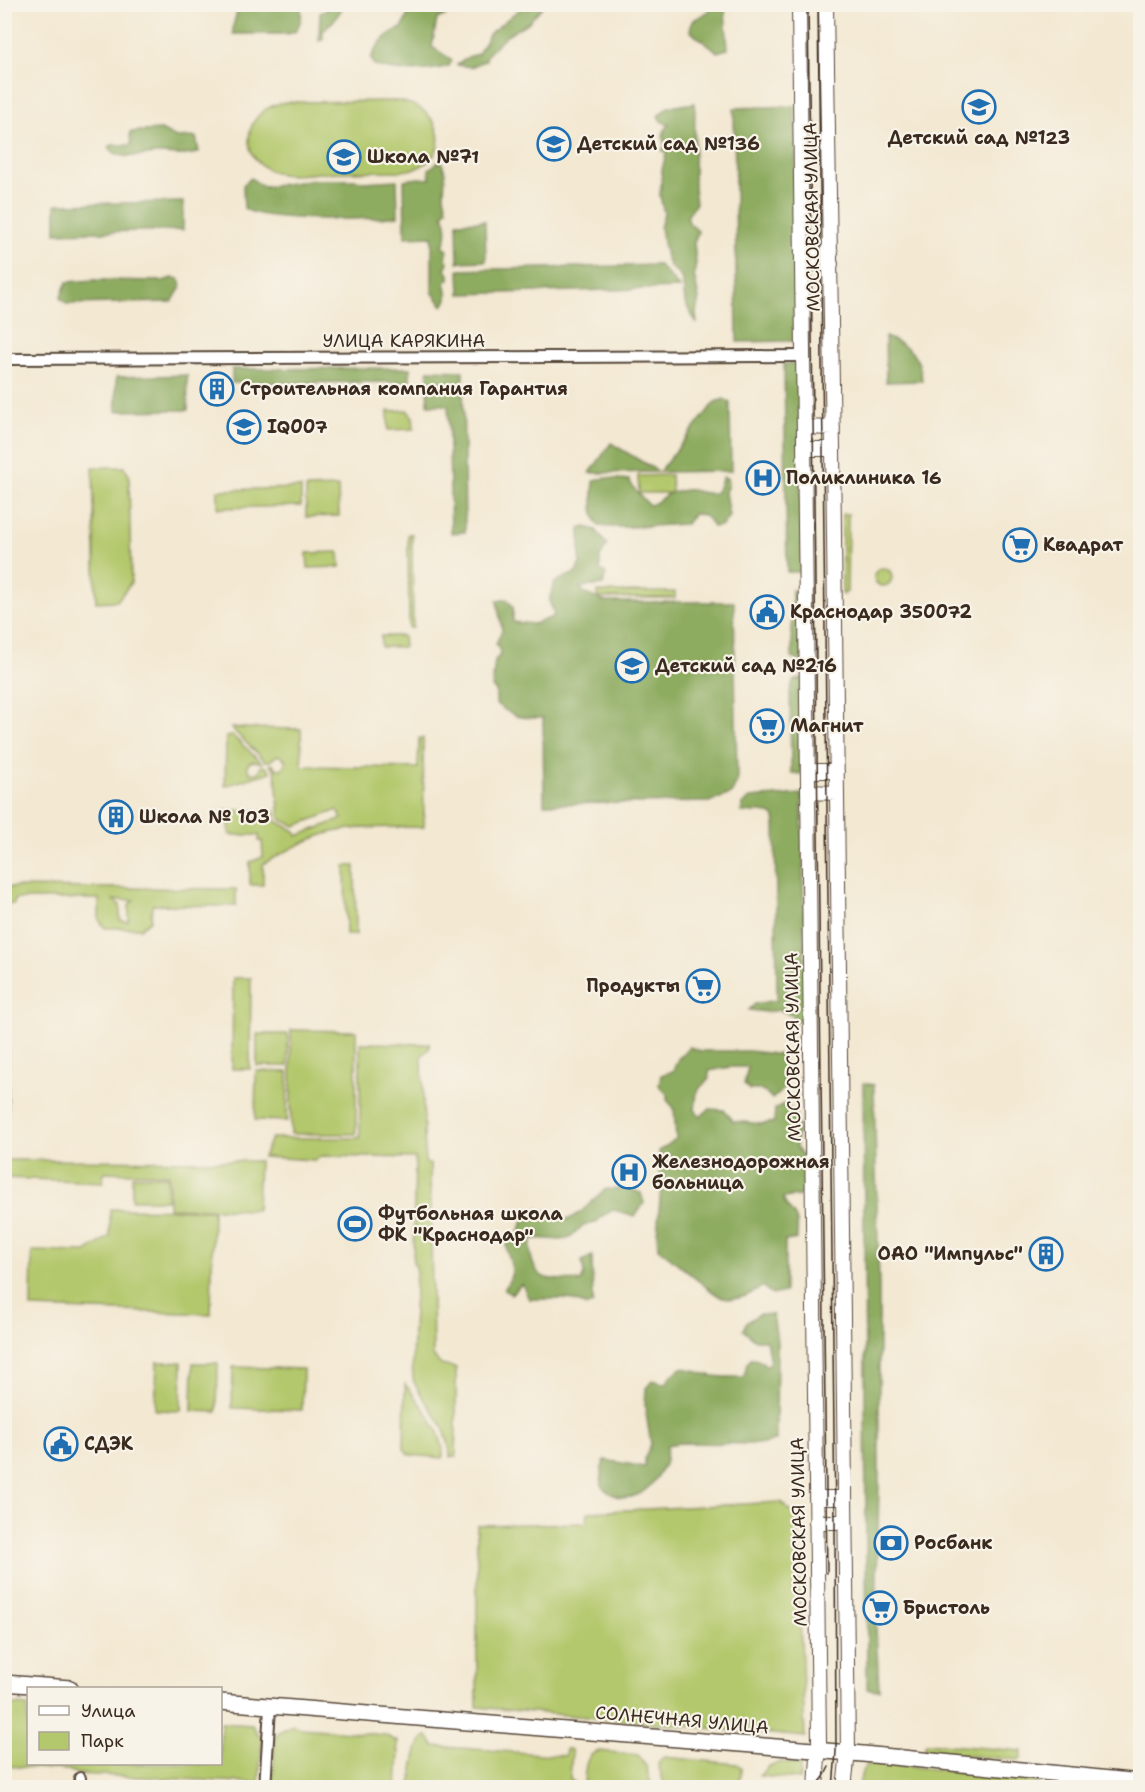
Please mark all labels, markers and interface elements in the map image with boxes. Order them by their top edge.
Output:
school or university icon: Детский сад №123 [961,89,997,125]
street label: МОСКОВСКАЯ УЛИЦА [798,122,826,312]
school or university icon: Детский сад №136 [536,126,572,162]
place label: Детский сад №123 [888,126,1070,150]
place label: Детский сад №136 [577,132,760,156]
school or university icon: Школа №71 [326,139,362,175]
place label: Школа №71 [367,145,479,169]
street label: УЛИЦА КАРЯКИНА [323,329,485,353]
building icon: Строительная компания Гарантия [199,371,235,407]
place label: Строительная компания Гарантия [240,377,568,401]
school or university icon: IQ007 [226,409,262,445]
place label: IQ007 [267,415,328,439]
hospital icon: Поликлиника 16 [745,460,781,496]
place label: Поликлиника 16 [786,466,942,490]
supermarket icon: Квадрат [1002,527,1038,563]
place label: Квадрат [1043,533,1123,557]
public building icon: Краснодар 350072 [749,594,785,630]
place label: Краснодар 350072 [790,600,972,624]
school or university icon: Детский сад №216 [614,648,650,684]
place label: Детский сад №216 [655,654,837,678]
supermarket icon: Магнит [749,708,785,744]
place label: Магнит [790,714,864,738]
building icon: Школа № 103 [98,799,134,835]
place label: Школа № 103 [139,805,270,829]
street label: МОСКОВСКАЯ УЛИЦА [779,952,807,1142]
supermarket icon: Продукты [685,968,721,1004]
place label: Продукты [586,974,680,998]
place label: Железнодорожная больница [652,1150,830,1195]
hospital icon: Железнодорожная больница [611,1154,647,1190]
place label: Футбольная школа ФК "Краснодар" [378,1202,563,1247]
sports icon: Футбольная школа ФК "Краснодар" [337,1206,373,1242]
building icon: ОАО "Импульс" [1028,1236,1064,1272]
place label: ОАО "Импульс" [878,1242,1023,1266]
public building icon: СДЭК [43,1426,79,1462]
place label: СДЭК [84,1432,134,1456]
street label: МОСКОВСКАЯ УЛИЦА [785,1437,813,1627]
bank icon: Росбанк [873,1525,909,1561]
place label: Росбанк [914,1531,993,1555]
supermarket icon: Бристоль [862,1590,898,1626]
place label: Бристоль [903,1596,990,1620]
legend [27,1687,222,1765]
text: Улица [81,1699,135,1723]
street label: СОЛНЕЧНАЯ УЛИЦА [594,1700,770,1740]
text: Парк [81,1729,124,1753]

